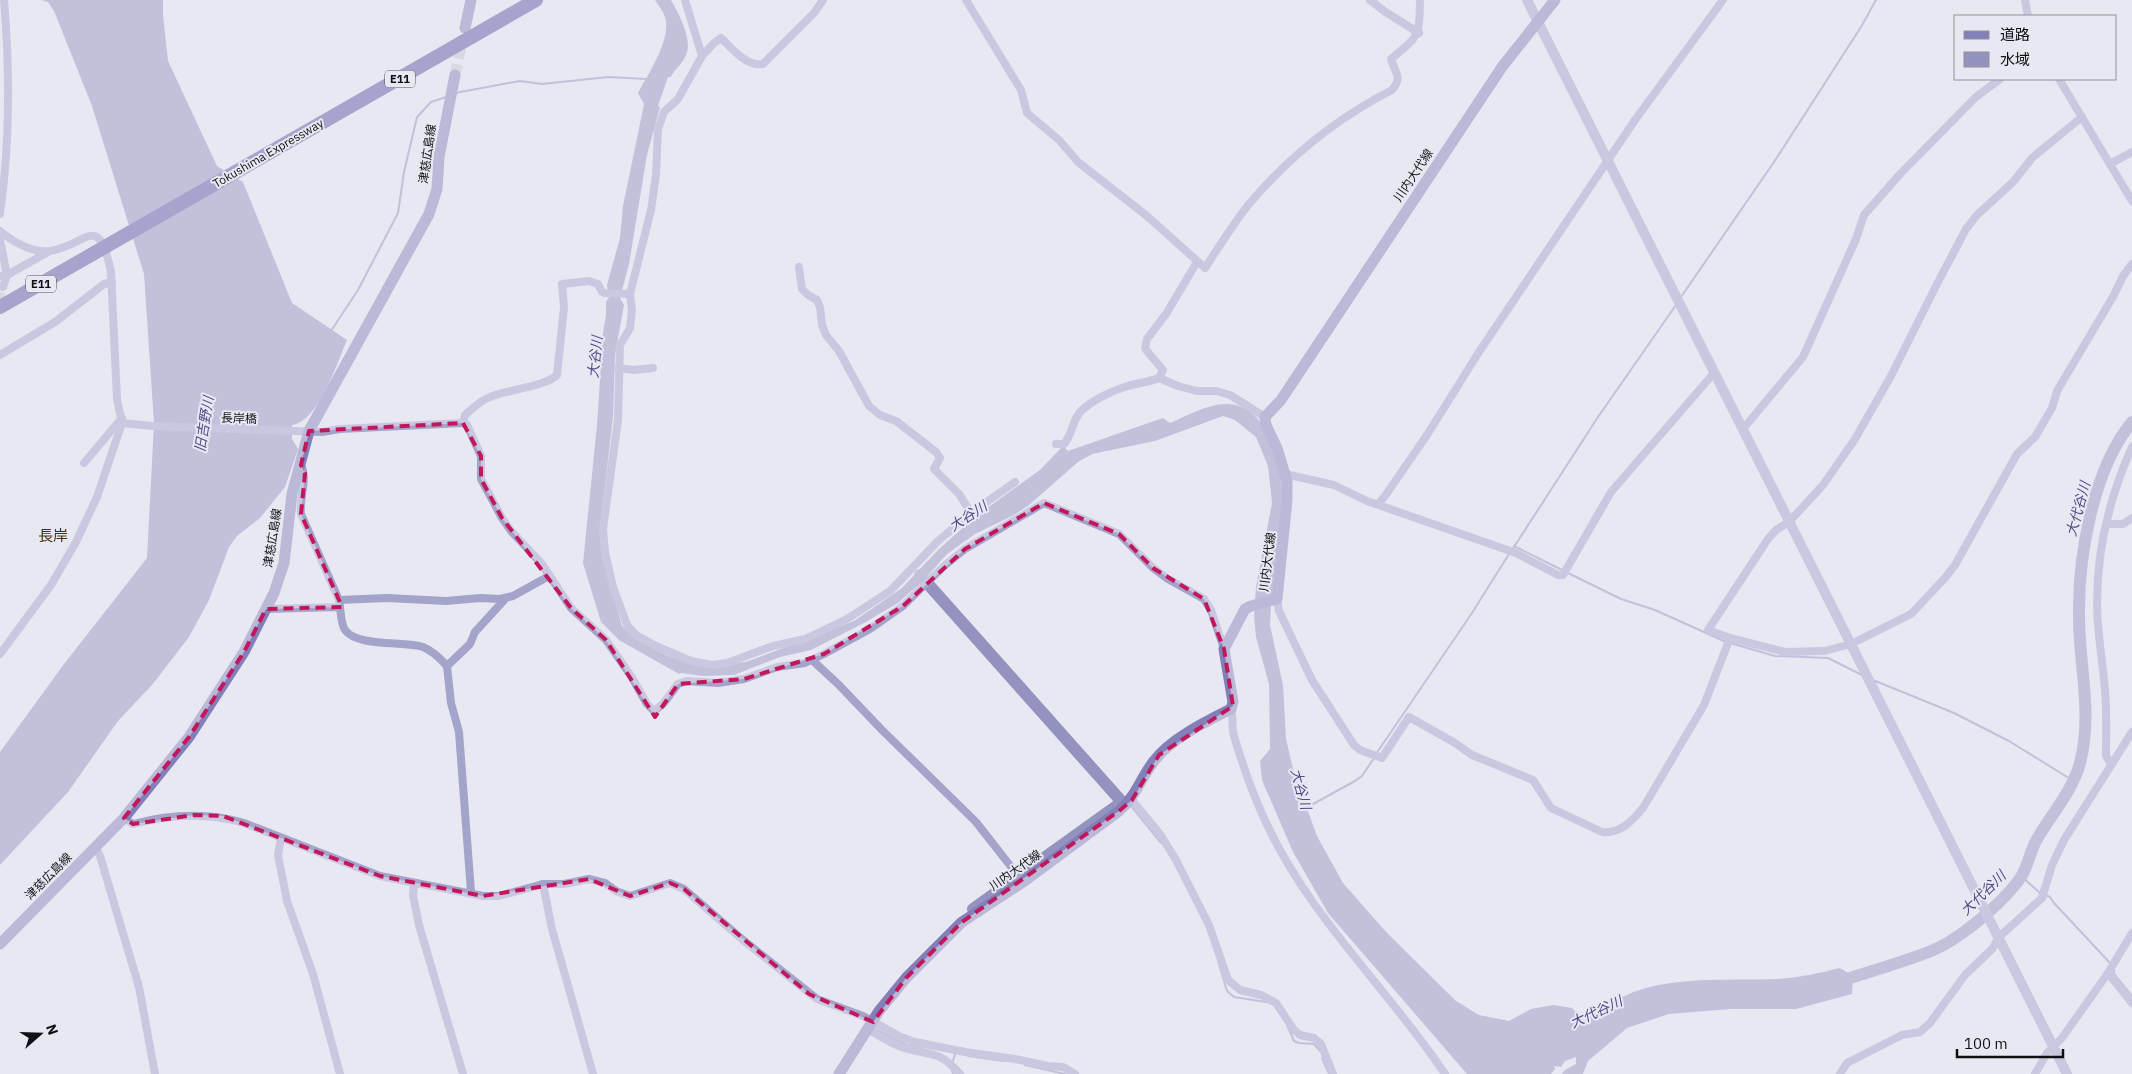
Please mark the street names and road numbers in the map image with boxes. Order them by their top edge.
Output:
road number: E11 [385,70,415,88]
street label: Tokushima Expressway [210,115,326,191]
street label: 津慈広島線 [415,123,439,185]
street label: 川内大代線 [1390,146,1436,204]
road number: E11 [26,276,56,292]
street label: 長岸橋 [221,410,257,426]
street label: 津慈広島線 [260,507,284,569]
street label: 川内大代線 [1256,531,1278,593]
street label: 川内大代線 [986,847,1044,893]
street label: 津慈広島線 [21,849,75,903]

